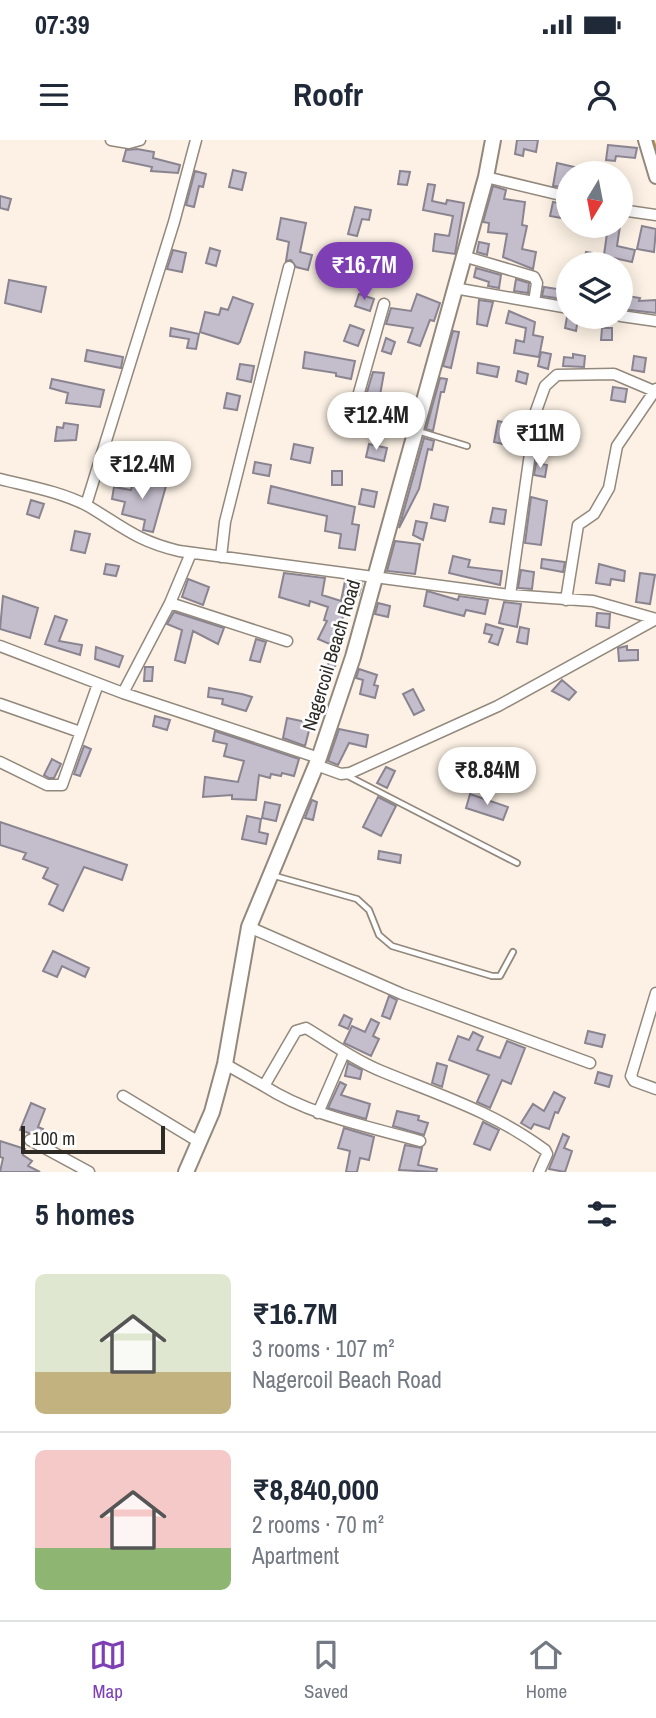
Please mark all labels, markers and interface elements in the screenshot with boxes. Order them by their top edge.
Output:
text: 07:39 [35,7,90,42]
text: Roofr [293,73,363,116]
icon: menu [35,76,73,114]
icon: person [583,76,621,114]
north arrow [556,161,634,238]
map controls [556,161,633,329]
pin: ₹16.7M [307,242,421,302]
text: ₹16.7M [331,249,397,280]
button: layers [556,252,633,329]
pin: ₹12.4M [319,392,433,452]
text: ₹12.4M [343,399,409,430]
pin: ₹11M [499,410,581,470]
text: ₹11M [516,417,565,448]
pin: ₹12.4M [85,442,199,501]
text: ₹12.4M [109,448,175,479]
street label: Nagercoil Beach Road [296,576,366,734]
pin: ₹8.84M [430,748,544,807]
text: ₹8.84M [454,754,520,785]
scale bar [21,1123,164,1155]
text: 100 m [32,1125,75,1151]
text: 5 homes [35,1194,135,1234]
icon: filters [583,1195,621,1233]
text: ₹16.7M [252,1293,338,1333]
icon: home [91,1302,175,1386]
text: 3 rooms · 107 m² [252,1333,395,1364]
text: Nagercoil Beach Road [252,1364,442,1395]
text: ₹8,840,000 [252,1469,379,1509]
icon: home [91,1478,175,1562]
text: 2 rooms · 70 m² [252,1509,384,1540]
text: Apartment [252,1540,339,1571]
tab: Map [89,1636,127,1704]
tab: Saved [304,1636,348,1704]
tab: Home [526,1636,567,1704]

